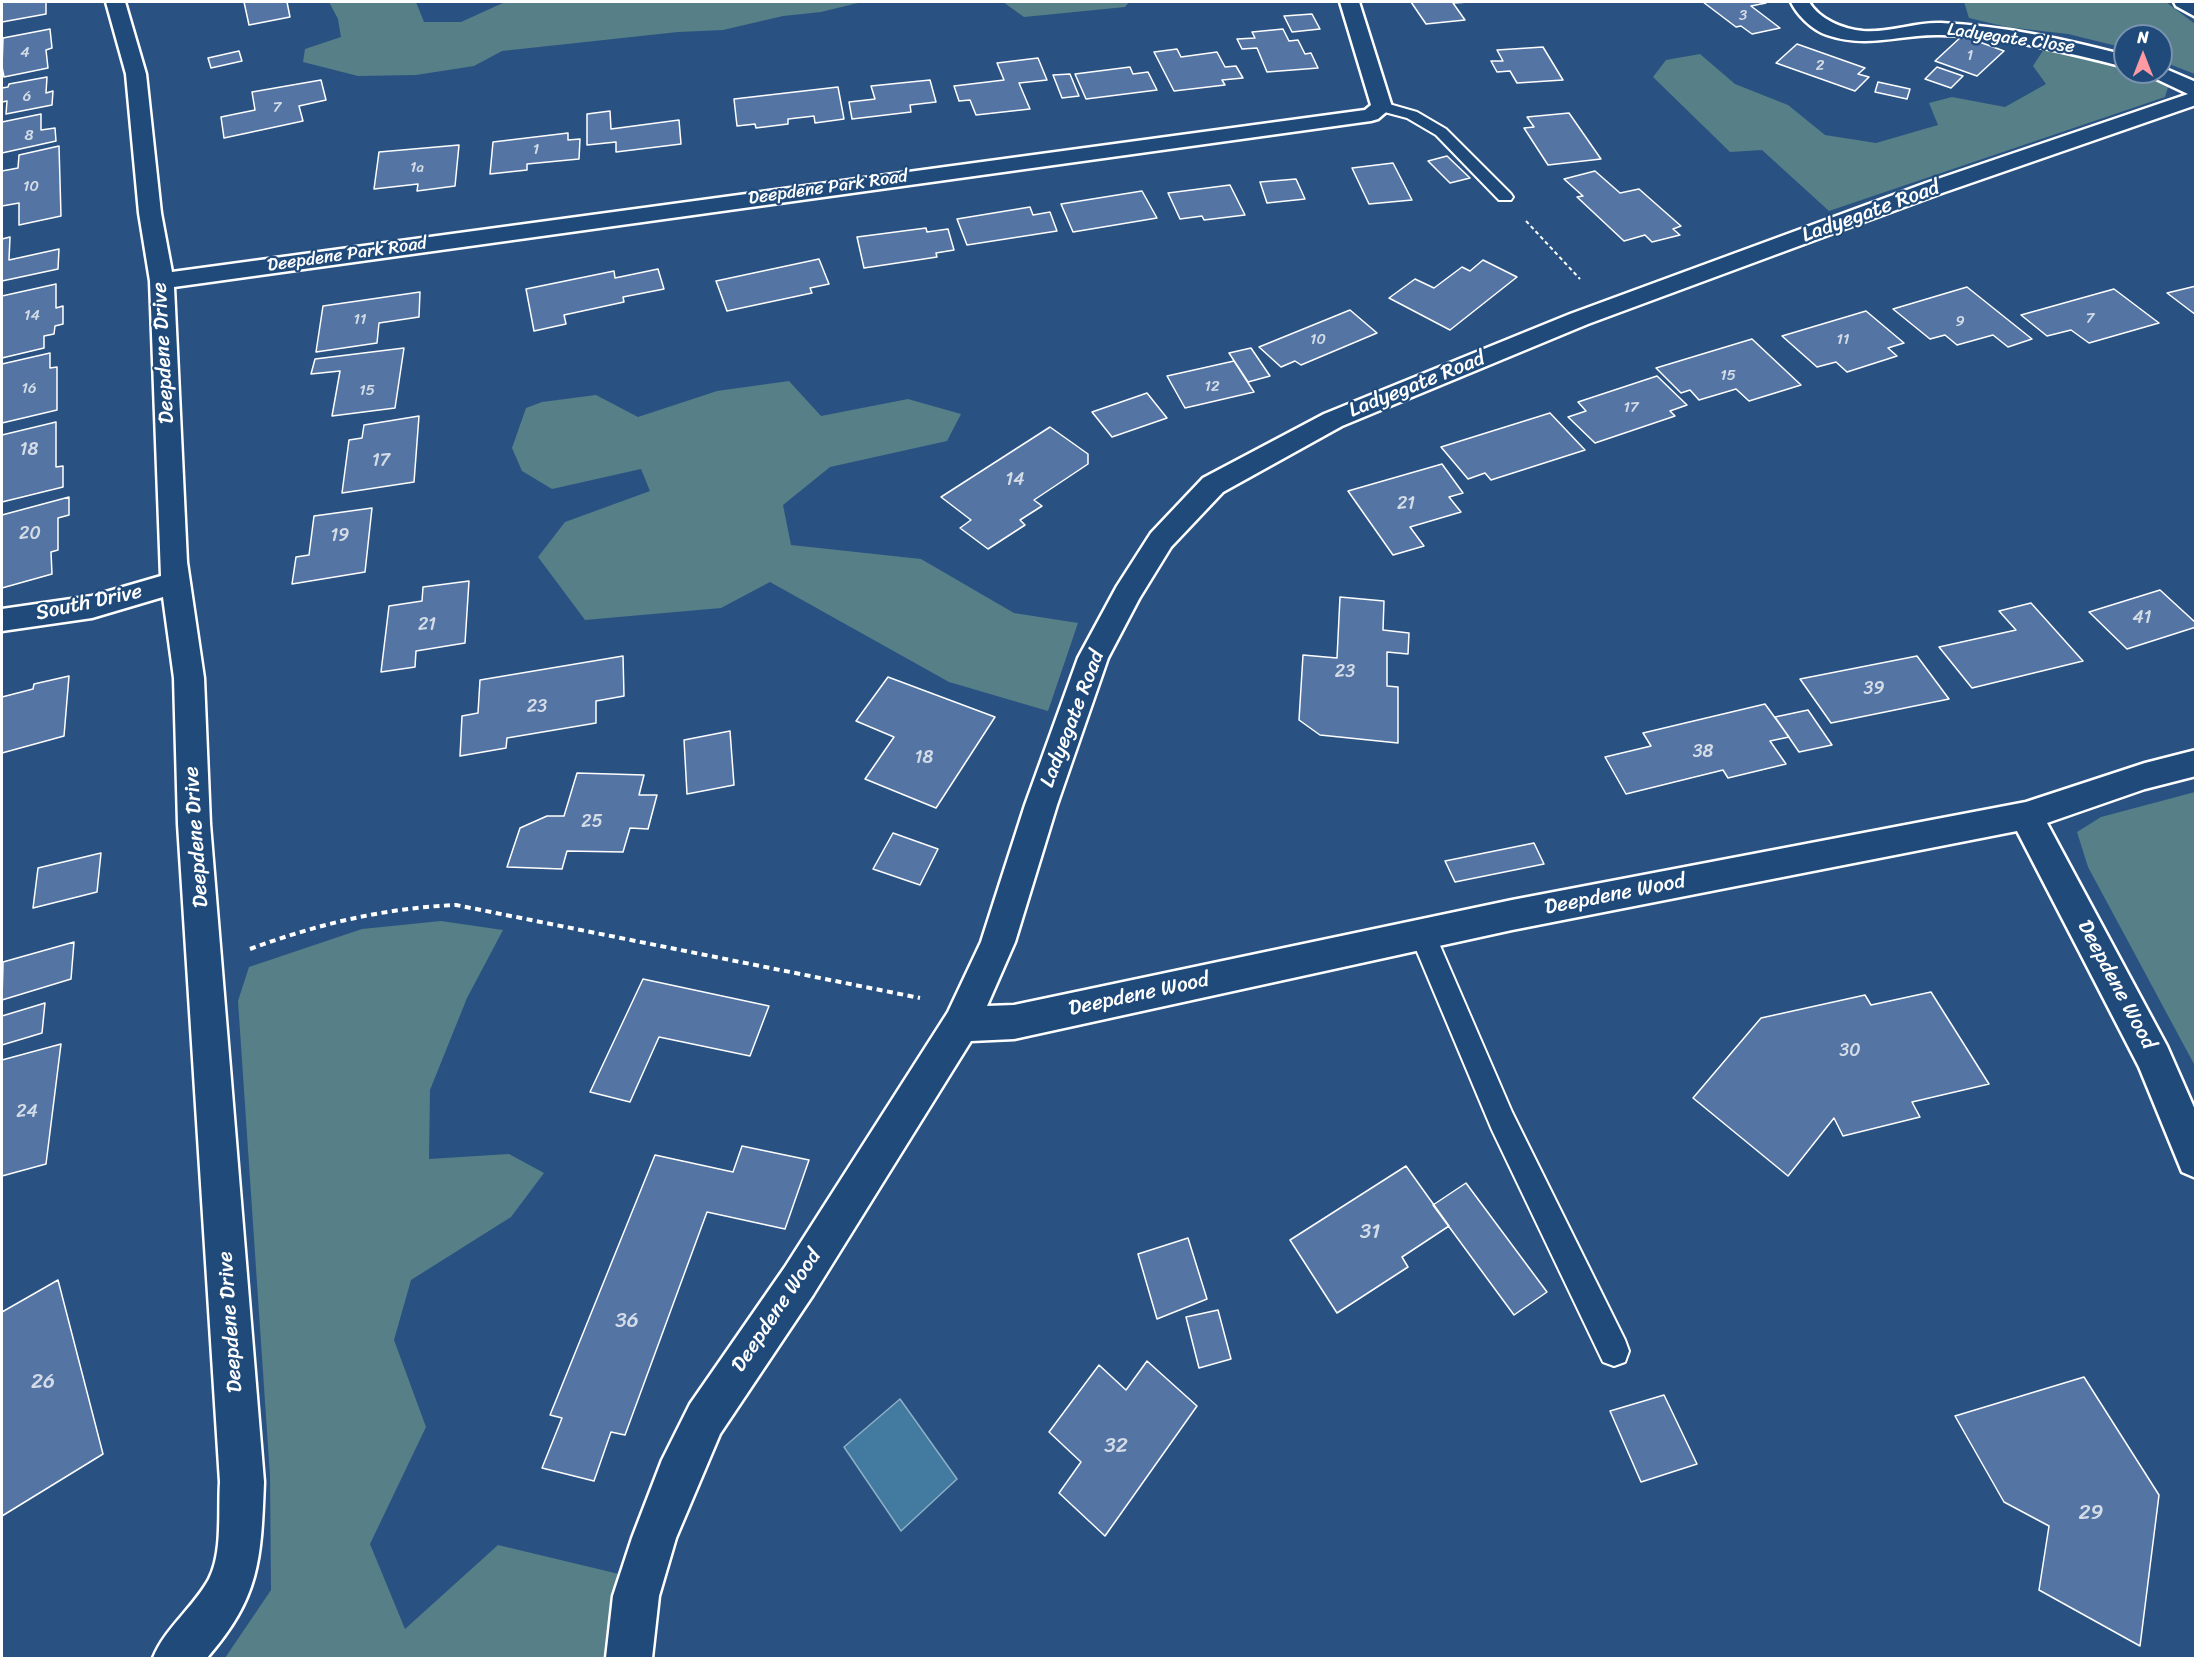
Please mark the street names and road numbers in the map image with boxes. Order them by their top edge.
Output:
street label: Ladyegate Close [1946,19,2076,59]
street label: Deepdene Park Road [747,166,909,210]
street label: Ladyegate Road [1799,175,1943,249]
street label: Deepdene Park Road [266,233,428,277]
street label: Deepdene Drive [148,282,180,424]
street label: Ladyegate Road [1345,346,1489,424]
street label: South Drive [33,579,145,627]
street label: Ladyegate Road [1035,647,1111,791]
street label: Deepdene Drive [179,765,215,909]
street label: Deepdene Wood [1543,869,1687,921]
street label: Deepdene Wood [2071,916,2161,1054]
street label: Deepdene Wood [1067,968,1211,1022]
street label: Deepdene Wood [727,1245,827,1377]
street label: Deepdene Drive [213,1250,249,1394]

